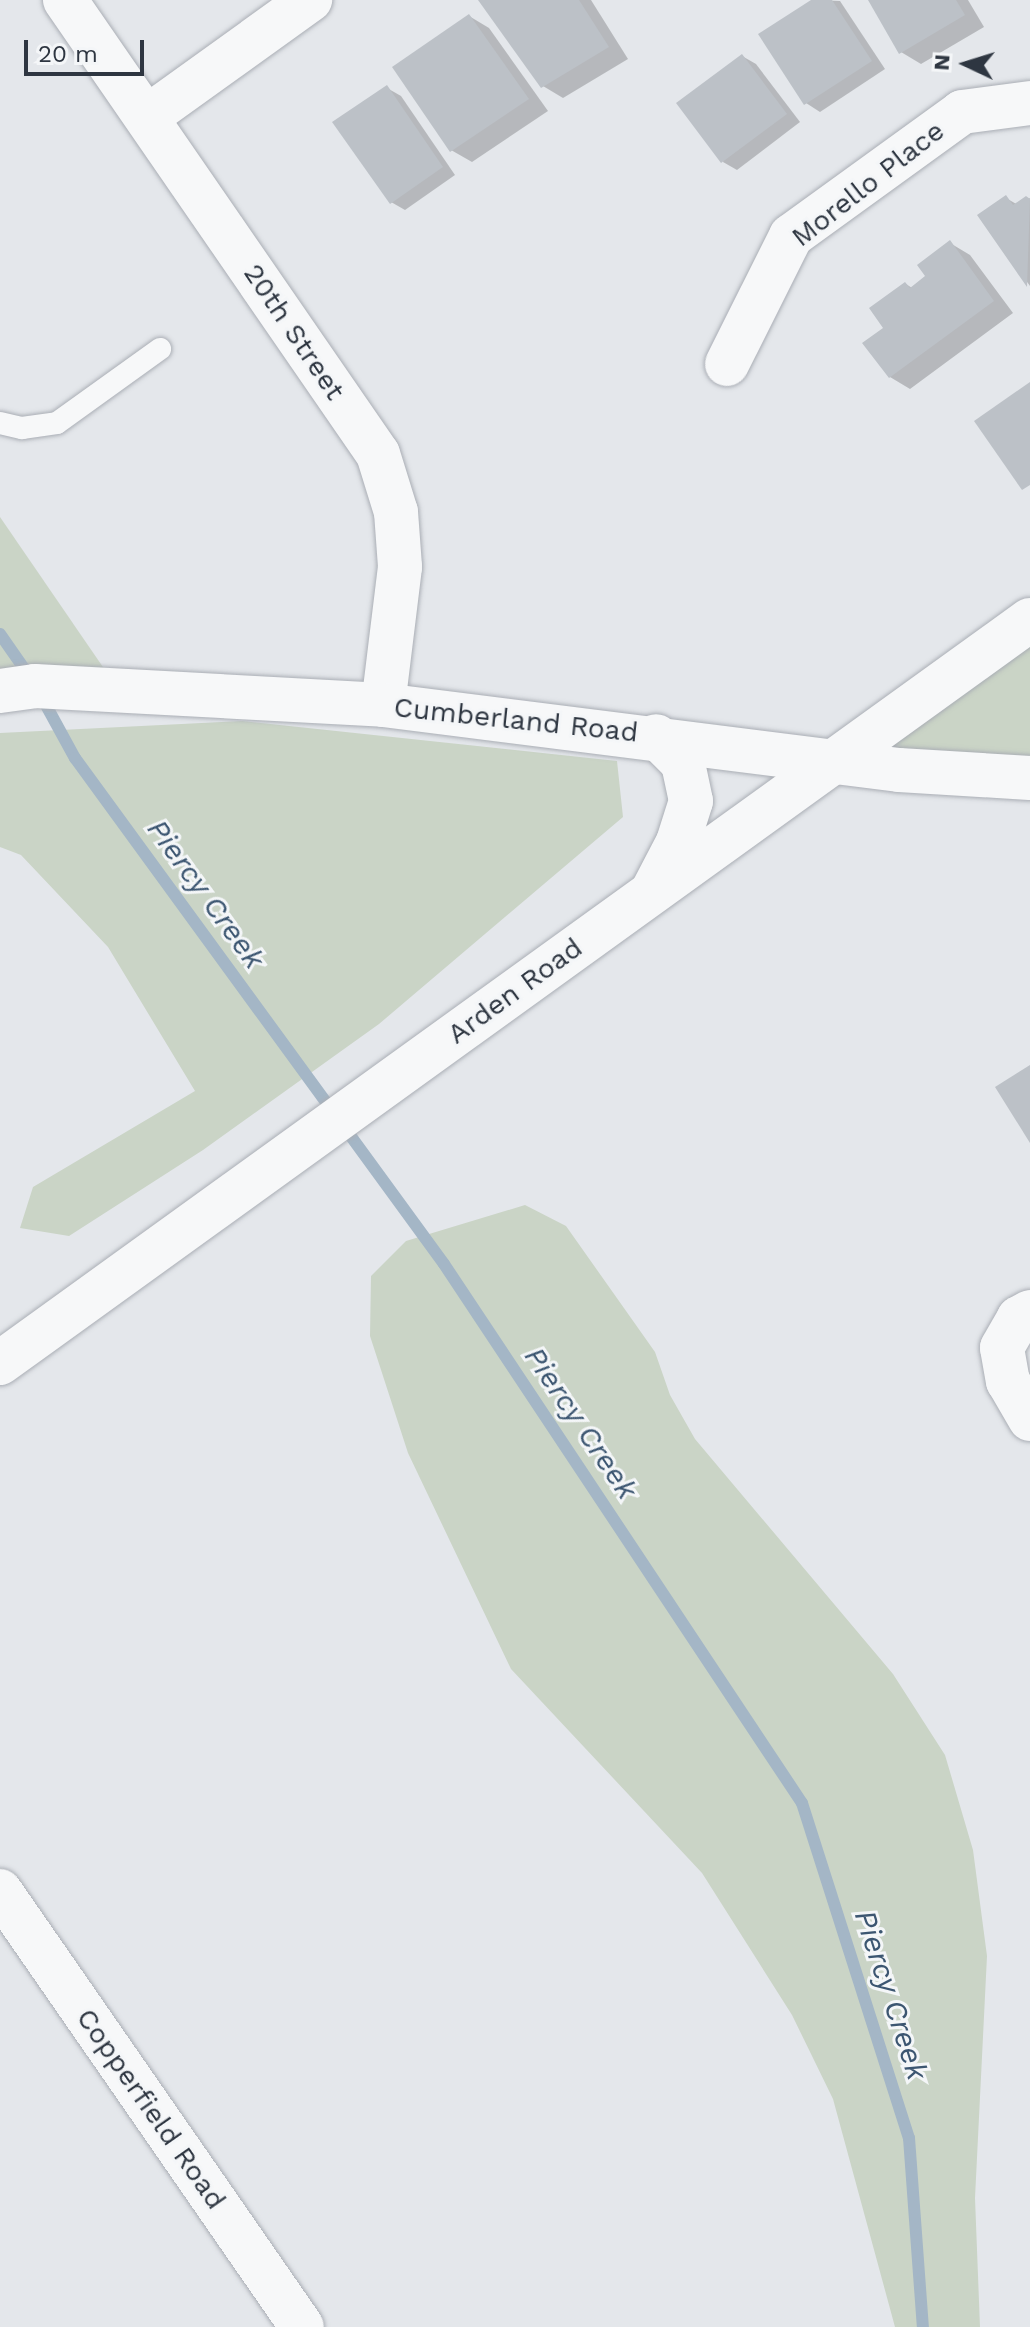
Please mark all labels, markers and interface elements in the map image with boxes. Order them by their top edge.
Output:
scale bar [28,24,148,74]
north arrow [926,24,1006,104]
text: 20 m [38,40,98,68]
text: N [929,53,955,71]
street label: Morello Place [785,114,951,254]
street label: 20th Street [236,258,352,406]
street label: Cumberland Road [392,690,640,750]
water label: Piercy Creek [139,812,273,976]
street label: Arden Road [441,931,589,1051]
water label: Piercy Creek [516,1339,646,1507]
water label: Piercy Creek [846,1905,936,2085]
street label: Copperfield Road [69,2002,233,2216]

